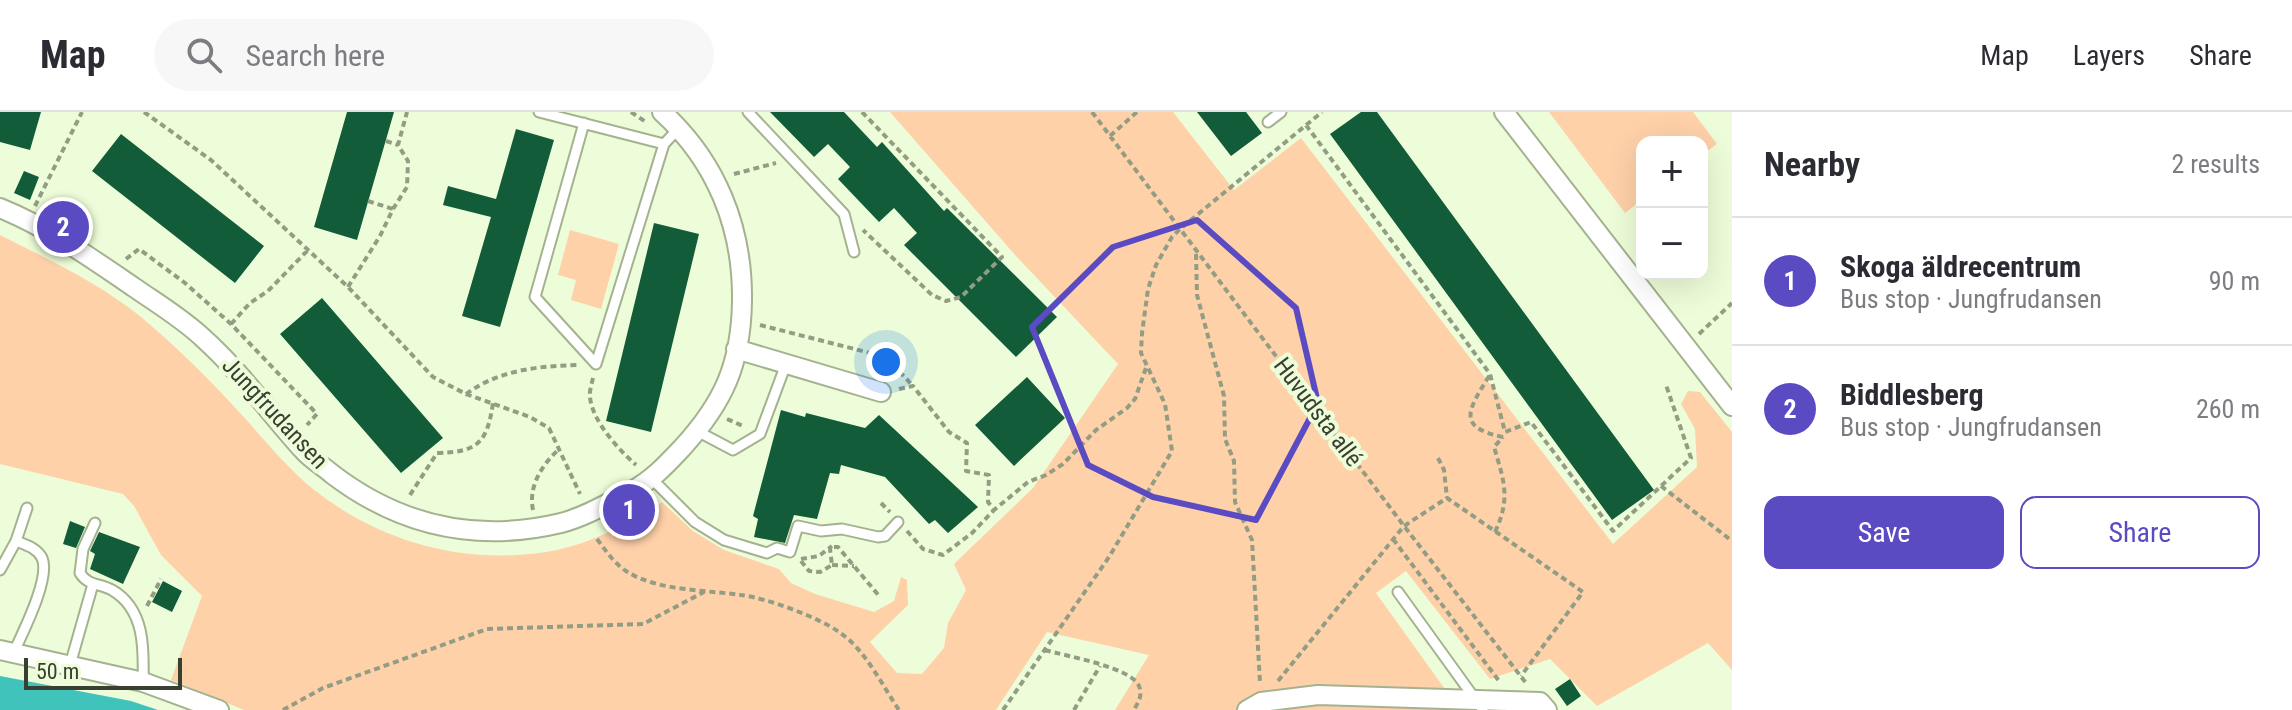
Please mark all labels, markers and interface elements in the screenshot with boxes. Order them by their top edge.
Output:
search box [154,19,714,91]
text: Map [40,33,106,77]
icon: search [182,33,226,77]
text: Search here [246,38,385,73]
text: Map [1980,39,2029,72]
text: Layers [2073,39,2145,72]
text: Share [2189,39,2252,72]
map controls [1636,136,1708,280]
button: + [1636,136,1708,208]
text: Nearby [1764,144,1860,184]
text: 2 results [2171,149,2260,179]
pin: 2 [37,197,89,257]
button: − [1636,208,1708,280]
text: Skoga äldrecentrum [1840,249,2081,284]
text: 1 [1783,266,1797,296]
text: 90 m [2209,266,2260,296]
text: Bus stop · Jungfrudansen [1840,284,2102,314]
your location [866,342,906,382]
street label: Jungfrudansen [216,352,334,474]
street label: Huvudsta allé [1268,352,1368,472]
text: Biddlesberg [1840,377,1984,412]
text: 2 [1783,394,1797,424]
text: 260 m [2196,394,2260,424]
text: Bus stop · Jungfrudansen [1840,412,2102,442]
pin: 1 [603,480,655,540]
button: Save [1764,496,2004,569]
button: Share [2020,496,2260,569]
scale bar [24,654,182,690]
text: 50 m [36,659,79,684]

